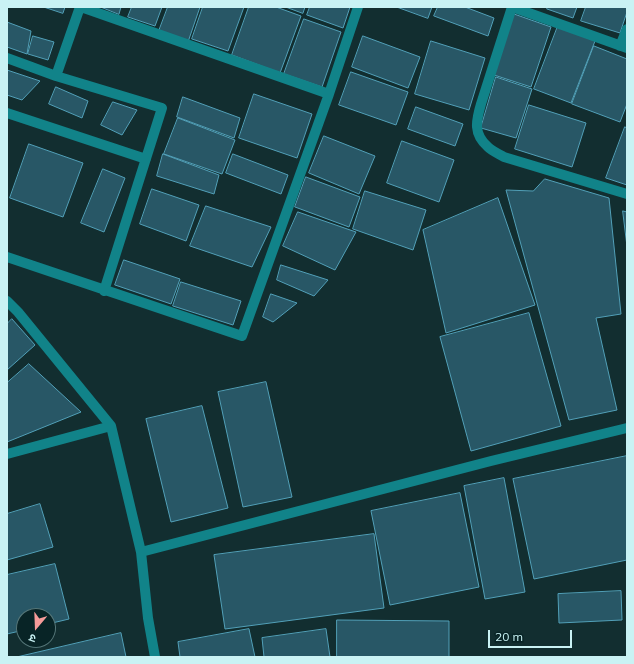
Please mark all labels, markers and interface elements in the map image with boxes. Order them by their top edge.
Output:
north arrow [16,608,56,648]
scale bar [490,622,574,648]
text: 20 m [495,629,523,644]
text: उ [27,631,38,646]

